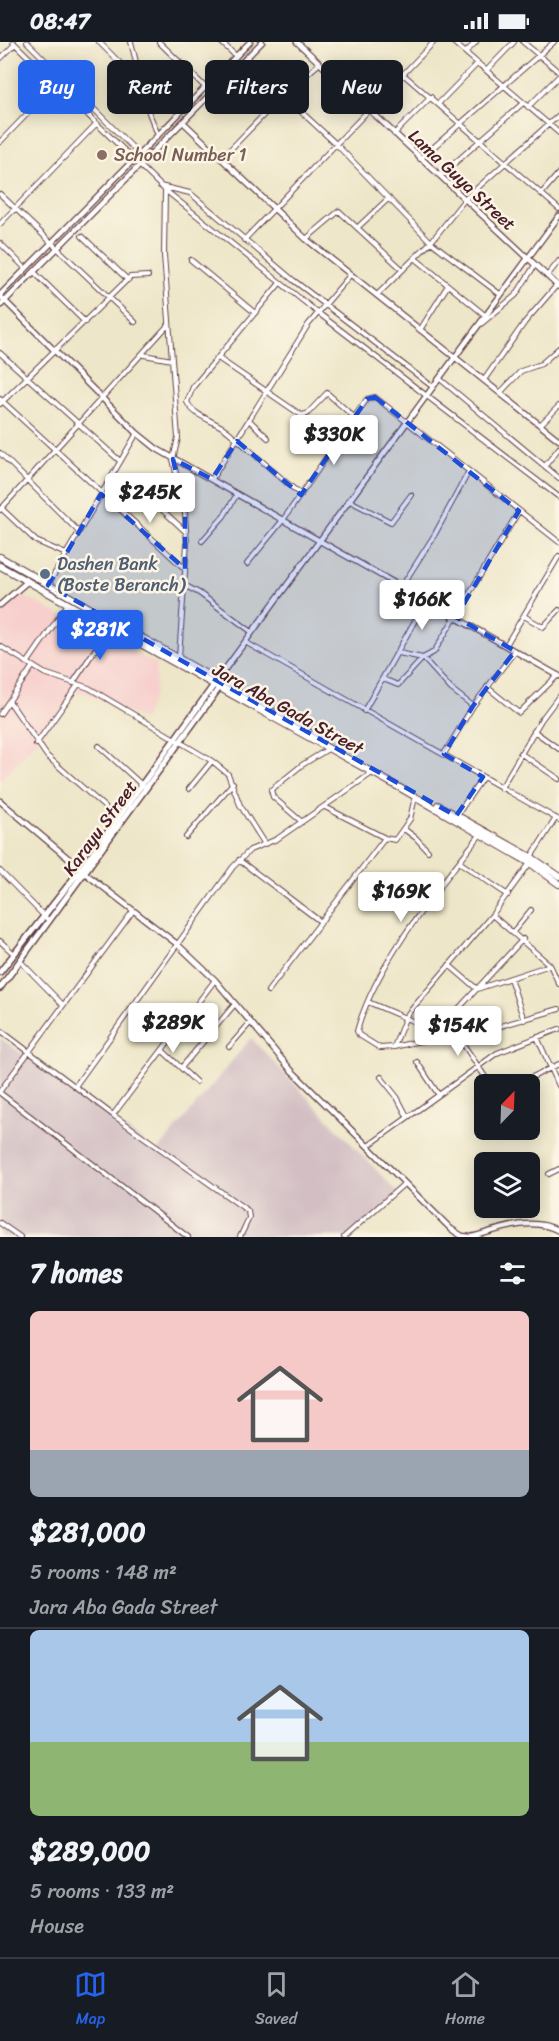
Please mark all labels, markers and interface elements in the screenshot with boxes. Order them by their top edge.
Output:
text: 08:47 [30,2,90,41]
chip: Buy [18,60,95,114]
chip: Rent [107,60,193,114]
chip: Filters [205,60,309,114]
chip: New [321,60,403,114]
street label: Lama Guya Street [400,121,524,239]
place label: School Number 1 [114,139,247,171]
marker: School Number 1 [95,148,109,162]
pin: $330K [292,415,376,466]
text: $330K [304,417,364,452]
pin: $245K [108,473,192,524]
text: $245K [119,475,181,510]
place label: Dashen Bank (Boste Beranch) [57,548,187,601]
marker: Dashen Bank (Boste Beranch) [38,567,52,581]
pin: $166K [380,580,464,631]
text: $166K [394,582,450,617]
pin: $281K [58,610,142,661]
text: $281K [71,612,129,647]
street label: Jara Aba Gada Street [206,654,370,764]
street label: Karayu Street [54,773,146,883]
pin: $169K [359,872,443,923]
text: $169K [372,874,430,909]
pin: $289K [131,1003,215,1054]
text: $289K [142,1005,204,1040]
pin: $154K [416,1006,500,1057]
text: $154K [429,1008,487,1043]
north arrow [474,1074,540,1140]
map controls [474,1074,540,1218]
button: layers [474,1152,540,1218]
text: 7 homes [30,1250,122,1296]
icon: filters [496,1257,529,1290]
icon: home [226,1350,334,1458]
text: $281,000 [30,1509,146,1555]
text: 5 rooms · 148 m² [30,1555,177,1590]
text: Jara Aba Gada Street [30,1590,218,1625]
icon: home [226,1669,334,1777]
text: $289,000 [30,1828,150,1874]
text: 5 rooms · 133 m² [30,1874,174,1909]
text: House [30,1909,84,1944]
tab: Map [74,1968,107,2033]
tab: Saved [255,1968,297,2033]
tab: Home [445,1968,485,2033]

